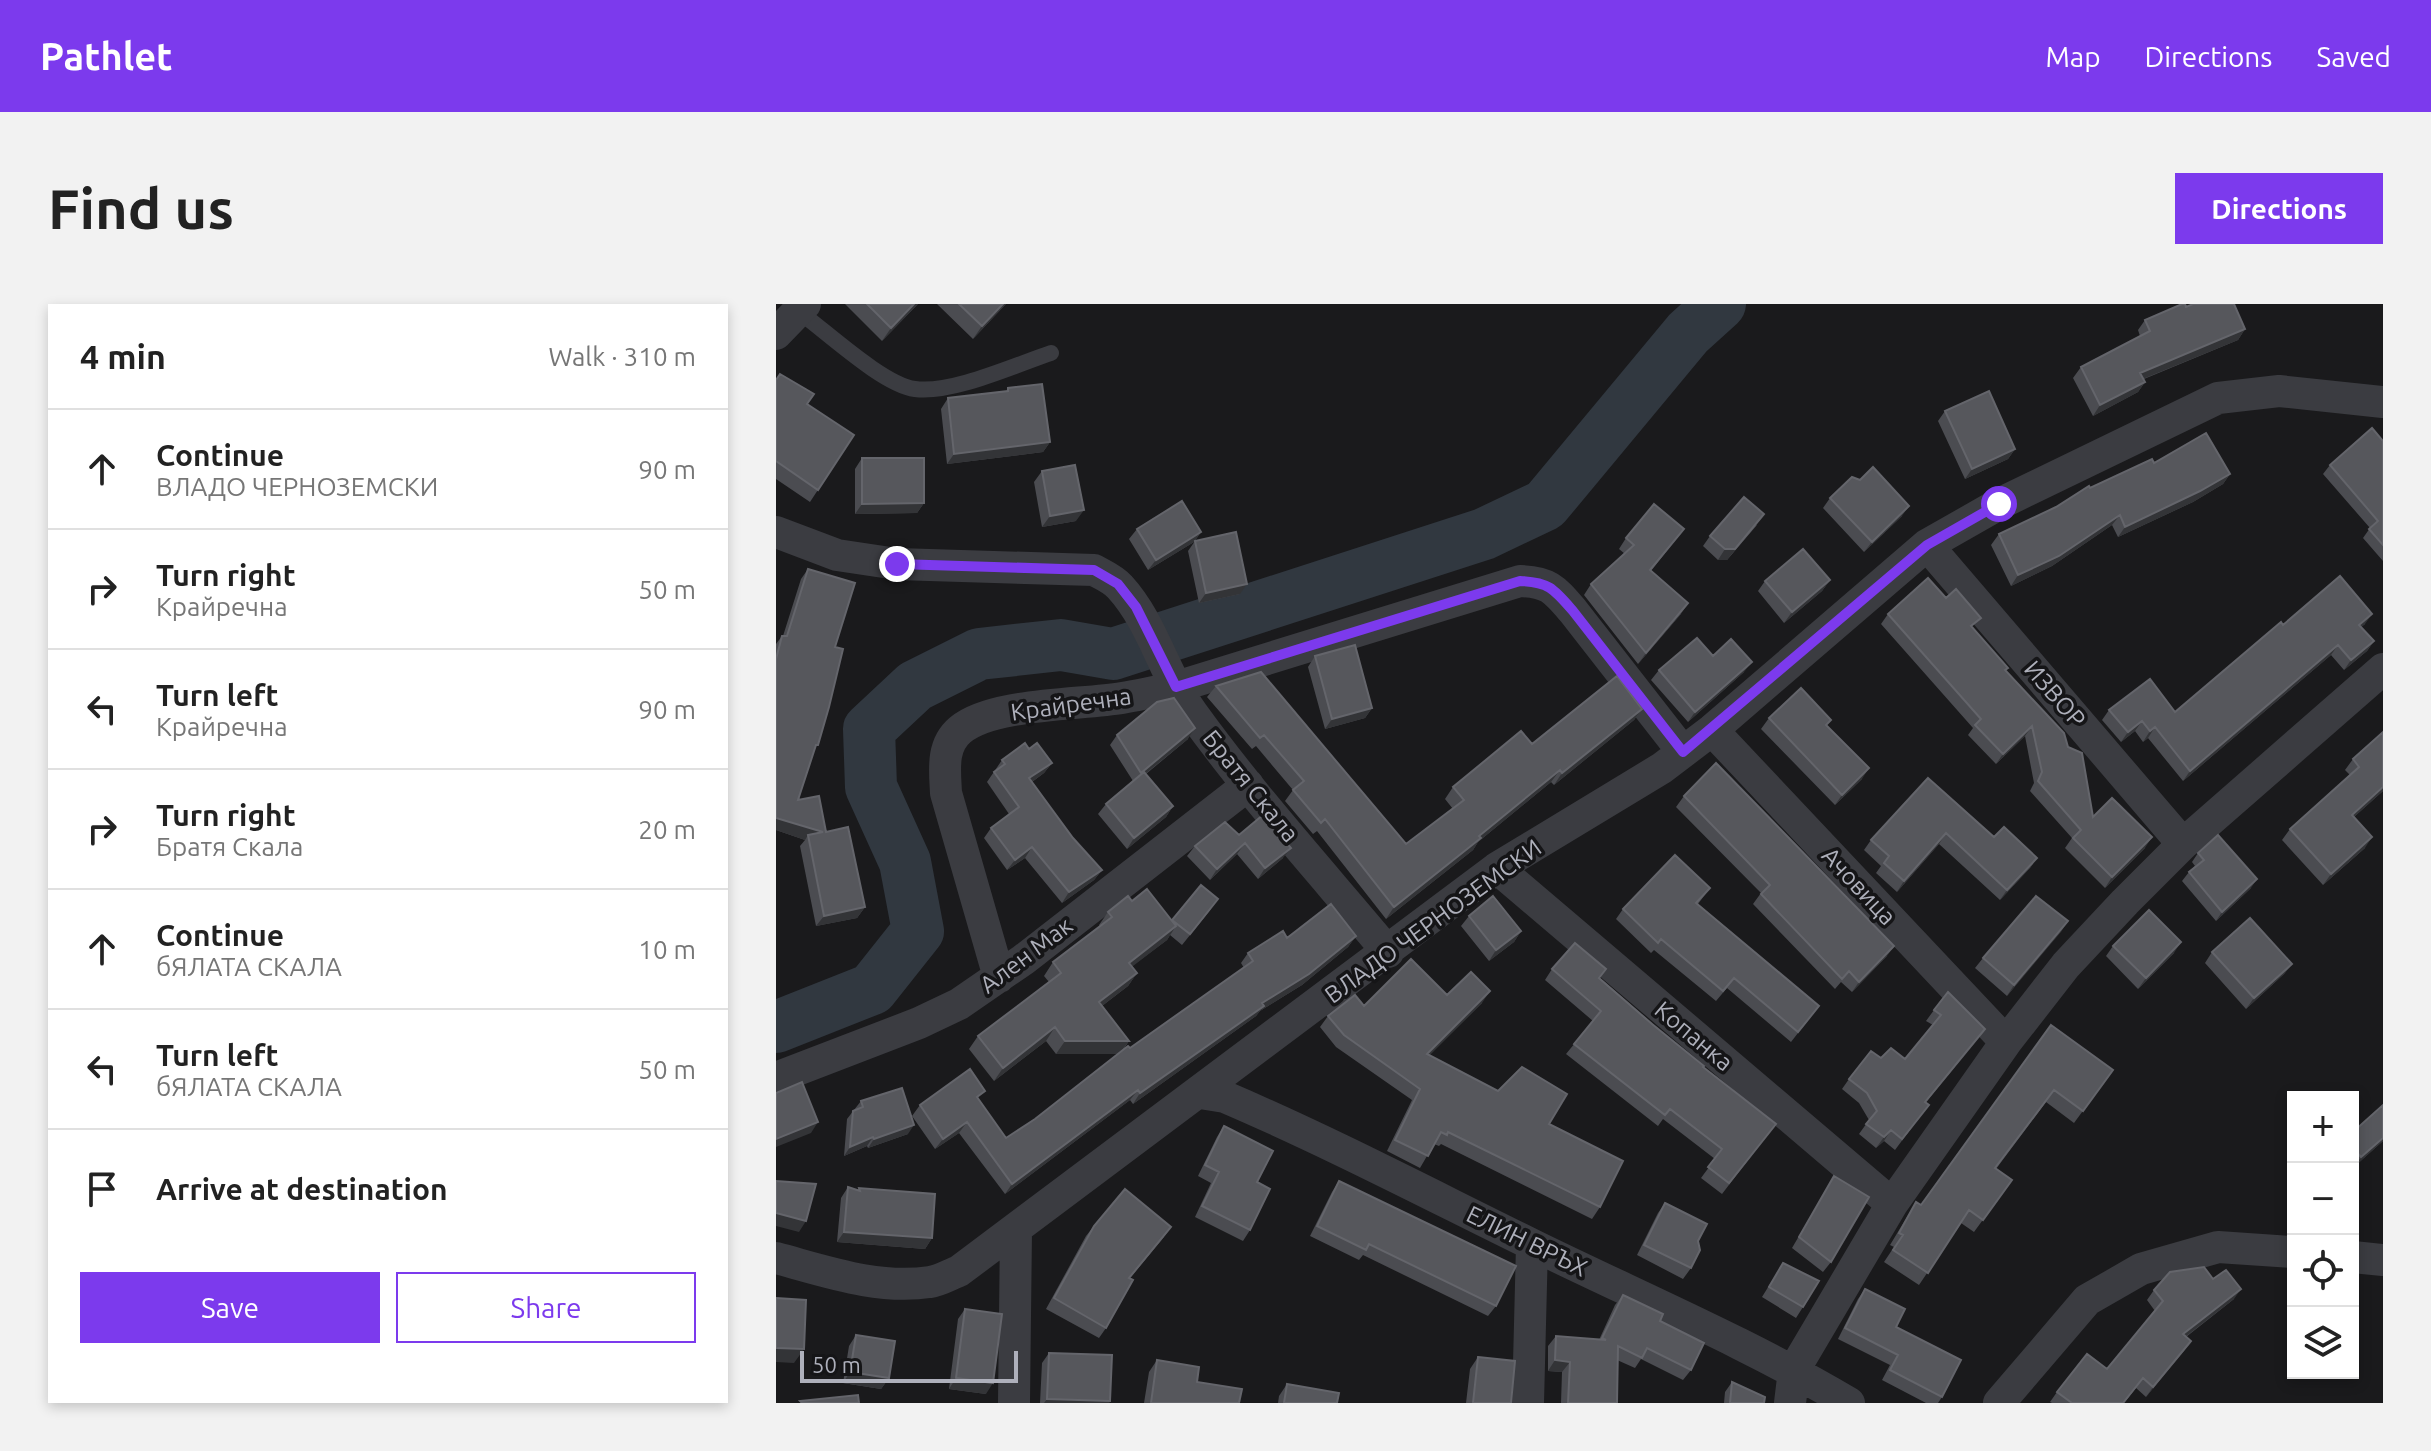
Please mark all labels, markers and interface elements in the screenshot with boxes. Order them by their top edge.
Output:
text: Pathlet [40,35,172,77]
text: Map [2045,41,2101,72]
text: Directions [2145,41,2272,72]
text: Saved [2316,41,2391,72]
button: Directions [2175,173,2383,244]
text: Find us [48,177,234,240]
text: 4 min [80,337,166,375]
text: Walk · 310 m [548,342,696,371]
text: Continue [156,438,284,472]
icon: ahead [80,447,124,491]
text: 90 m [638,455,696,484]
text: ВЛАДО ЧЕРНОЗЕМСКИ [156,472,438,501]
route start [1981,486,2017,522]
route end [879,546,915,582]
text: Turn right [156,558,296,592]
icon: right [80,567,124,611]
text: 50 m [638,575,696,604]
text: Крайречна [156,592,288,621]
street label: ИЗВОР [2019,655,2091,733]
text: Turn left [156,678,278,712]
street label: Крайречна [1009,682,1133,726]
icon: left [80,687,124,731]
text: 90 m [638,695,696,724]
text: Крайречна [156,712,288,741]
street label: Братя Скала [1198,725,1304,847]
text: Turn right [156,798,296,832]
icon: right [80,807,124,851]
text: 20 m [638,815,696,844]
text: Братя Скала [156,832,303,861]
street label: ВЛАДО ЧЕРНОЗЕМСКИ [1320,834,1546,1008]
street label: Ачовица [1817,842,1901,930]
street label: Ален Мак [975,912,1077,998]
text: Continue [156,918,284,952]
icon: ahead [80,927,124,971]
text: 10 m [638,935,696,964]
text: бЯЛАТА СКАЛА [156,952,342,981]
street label: Копанка [1650,996,1738,1076]
text: Turn left [156,1038,278,1072]
icon: left [80,1047,124,1091]
text: 50 m [638,1055,696,1084]
text: бЯЛАТА СКАЛА [156,1072,342,1101]
map controls [2287,1091,2359,1379]
button: + [2287,1091,2359,1163]
button: − [2287,1163,2359,1235]
icon: arrive [80,1167,124,1211]
text: Arrive at destination [156,1172,448,1206]
street label: ЕЛИН ВРЪХ [1462,1200,1592,1282]
button: locate [2287,1235,2359,1307]
button: Save [80,1272,380,1343]
button: Share [396,1272,696,1343]
button: layers [2287,1307,2359,1379]
scale bar [800,1347,1018,1383]
text: 50 m [812,1352,861,1377]

